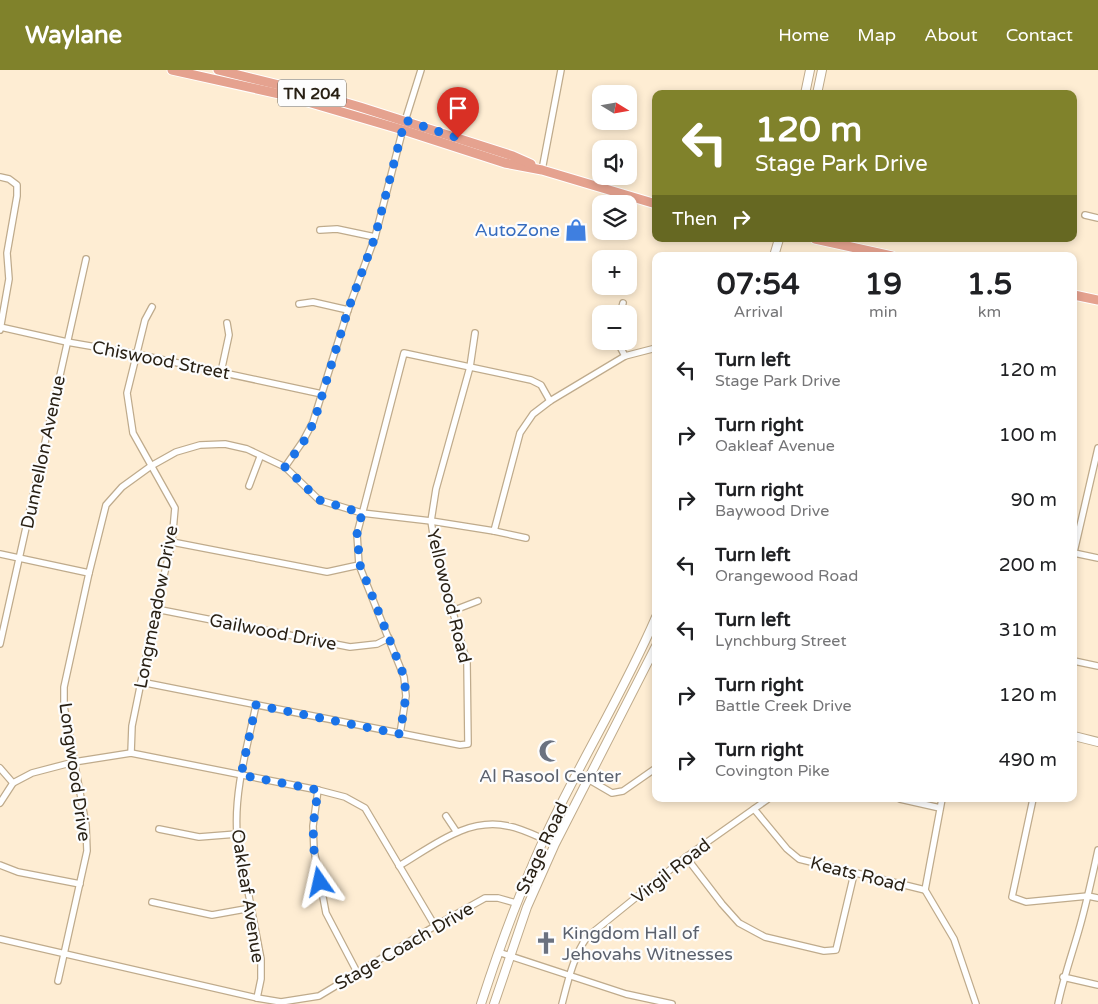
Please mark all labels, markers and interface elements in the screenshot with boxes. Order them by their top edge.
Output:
text: Waylane [25,21,122,50]
text: Home [778,24,829,46]
text: Map [857,24,896,46]
text: About [924,24,978,46]
text: Contact [1006,24,1073,46]
road number: TN 204 [278,79,346,106]
north arrow [592,85,638,130]
map controls [592,85,637,350]
pin [437,87,479,138]
icon: arrive [444,94,472,122]
text: 120 m [755,109,862,151]
icon: left [672,110,737,175]
button: sound [592,140,637,185]
text: Stage Park Drive [755,151,928,177]
button: layers [592,195,637,240]
icon: right [727,205,755,233]
text: Then [672,208,717,230]
shop icon: AutoZone [563,217,589,243]
place label: AutoZone [475,219,560,241]
button: + [592,250,637,295]
text: 07:54 [717,266,800,303]
text: 19 [864,266,902,303]
text: 1.5 [967,266,1012,303]
text: Arrival [734,302,783,322]
text: min [869,302,898,322]
text: km [978,302,1001,322]
button: − [592,305,637,350]
street label: Chiswood Street [90,336,232,384]
text: Turn left [715,349,791,371]
icon: left [672,356,700,384]
text: 120 m [999,359,1057,381]
text: Stage Park Drive [715,371,841,391]
street label: Dunnellon Avenue [16,373,70,531]
text: Turn right [715,414,803,436]
icon: right [672,421,700,449]
text: 100 m [999,424,1057,446]
text: Oakleaf Avenue [715,436,835,456]
text: Turn right [715,479,803,501]
icon: right [672,486,700,514]
text: 90 m [1011,489,1057,511]
text: Baywood Drive [715,501,829,521]
street label: Longmeadow Drive [129,523,183,691]
street label: Yellowood Road [422,527,476,665]
text: Turn left [715,544,791,566]
icon: left [672,551,700,579]
text: 200 m [999,554,1057,576]
text: Orangewood Road [715,566,858,586]
street label: Gailwood Drive [208,609,338,655]
text: Turn left [715,609,791,631]
icon: left [672,616,700,644]
text: 310 m [999,619,1057,641]
text: Lynchburg Street [715,631,847,651]
text: Turn right [715,674,803,696]
icon: right [672,681,700,709]
text: 120 m [999,684,1057,706]
text: Battle Creek Drive [715,696,852,716]
street label: Longwood Drive [54,701,96,843]
mosque icon: Al Rasool Center [537,738,563,764]
text: Turn right [715,739,803,761]
icon: right [672,746,700,774]
text: 490 m [999,749,1057,771]
text: Covington Pike [715,761,830,781]
place label: Al Rasool Center [479,765,621,787]
street label: Stage Road [511,798,573,898]
street label: Oakleaf Avenue [227,828,269,964]
street label: Virgil Road [627,834,715,908]
street label: Keats Road [808,852,908,896]
position arrow [293,855,345,907]
street label: Stage Coach Drive [331,897,477,995]
place label: Kingdom Hall of Jehovahs Witnesses [562,922,733,965]
church icon: Kingdom Hall of Jehovahs Witnesses [533,930,559,956]

